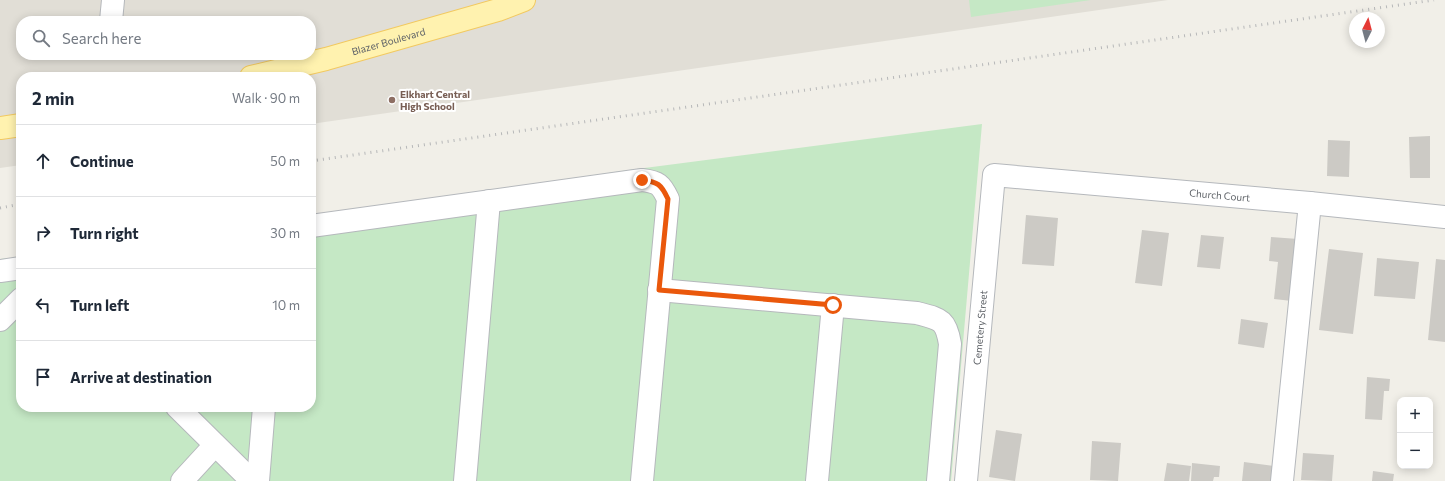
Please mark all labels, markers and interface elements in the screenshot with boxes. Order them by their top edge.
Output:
north arrow [1349,12,1385,48]
search box [16,16,316,60]
street label: Blazer Boulevard [350,25,427,57]
icon: search [30,27,52,49]
text: Search here [62,29,141,47]
text: 2 min [32,88,74,109]
place label: Elkhart Central High School [400,88,470,112]
text: Walk · 90 m [232,90,300,106]
marker: Elkhart Central High School [387,95,397,105]
icon: ahead [32,150,54,172]
text: Continue [70,152,134,170]
text: 50 m [270,153,300,169]
route end [633,171,651,189]
street label: Church Court [1189,186,1251,204]
icon: right [32,222,54,244]
text: Turn right [70,224,139,242]
text: 30 m [270,225,300,241]
street label: Cemetery Street [971,290,989,365]
icon: left [32,294,54,316]
text: Turn left [70,296,129,314]
route start [824,296,842,314]
text: 10 m [272,297,300,313]
icon: arrive [32,366,54,388]
text: Arrive at destination [70,368,212,386]
map controls [1397,397,1433,469]
button: + [1397,397,1433,433]
button: − [1397,433,1433,469]

